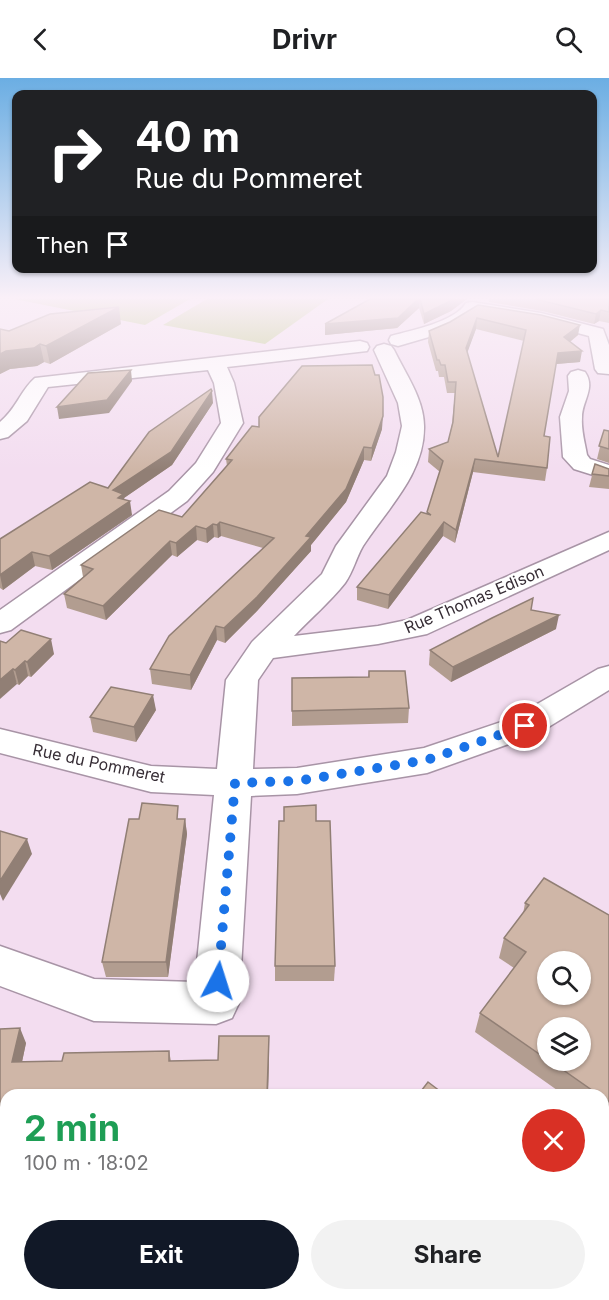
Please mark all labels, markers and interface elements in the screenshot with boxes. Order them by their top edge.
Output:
icon: back [24,23,57,56]
text: Drivr [272,23,337,56]
icon: search [552,23,585,56]
text: 40 m [135,111,240,162]
icon: right [36,114,114,192]
text: Rue du Pommeret [135,162,362,195]
icon: arrive [101,228,134,261]
text: Then [36,232,89,258]
street label: Rue Thomas Edison [401,561,547,637]
pin [499,700,550,751]
icon: arrive [508,709,541,742]
street label: Rue du Pommeret [31,739,167,787]
position arrow [186,949,250,1013]
map controls [537,951,591,1071]
button: search [537,951,591,1005]
button: layers [537,1017,591,1071]
text: 2 min [24,1106,120,1150]
button: close [522,1109,585,1172]
text: 100 m · 18:02 [24,1151,149,1175]
button: Exit [24,1220,299,1289]
button: Share [311,1220,585,1289]

